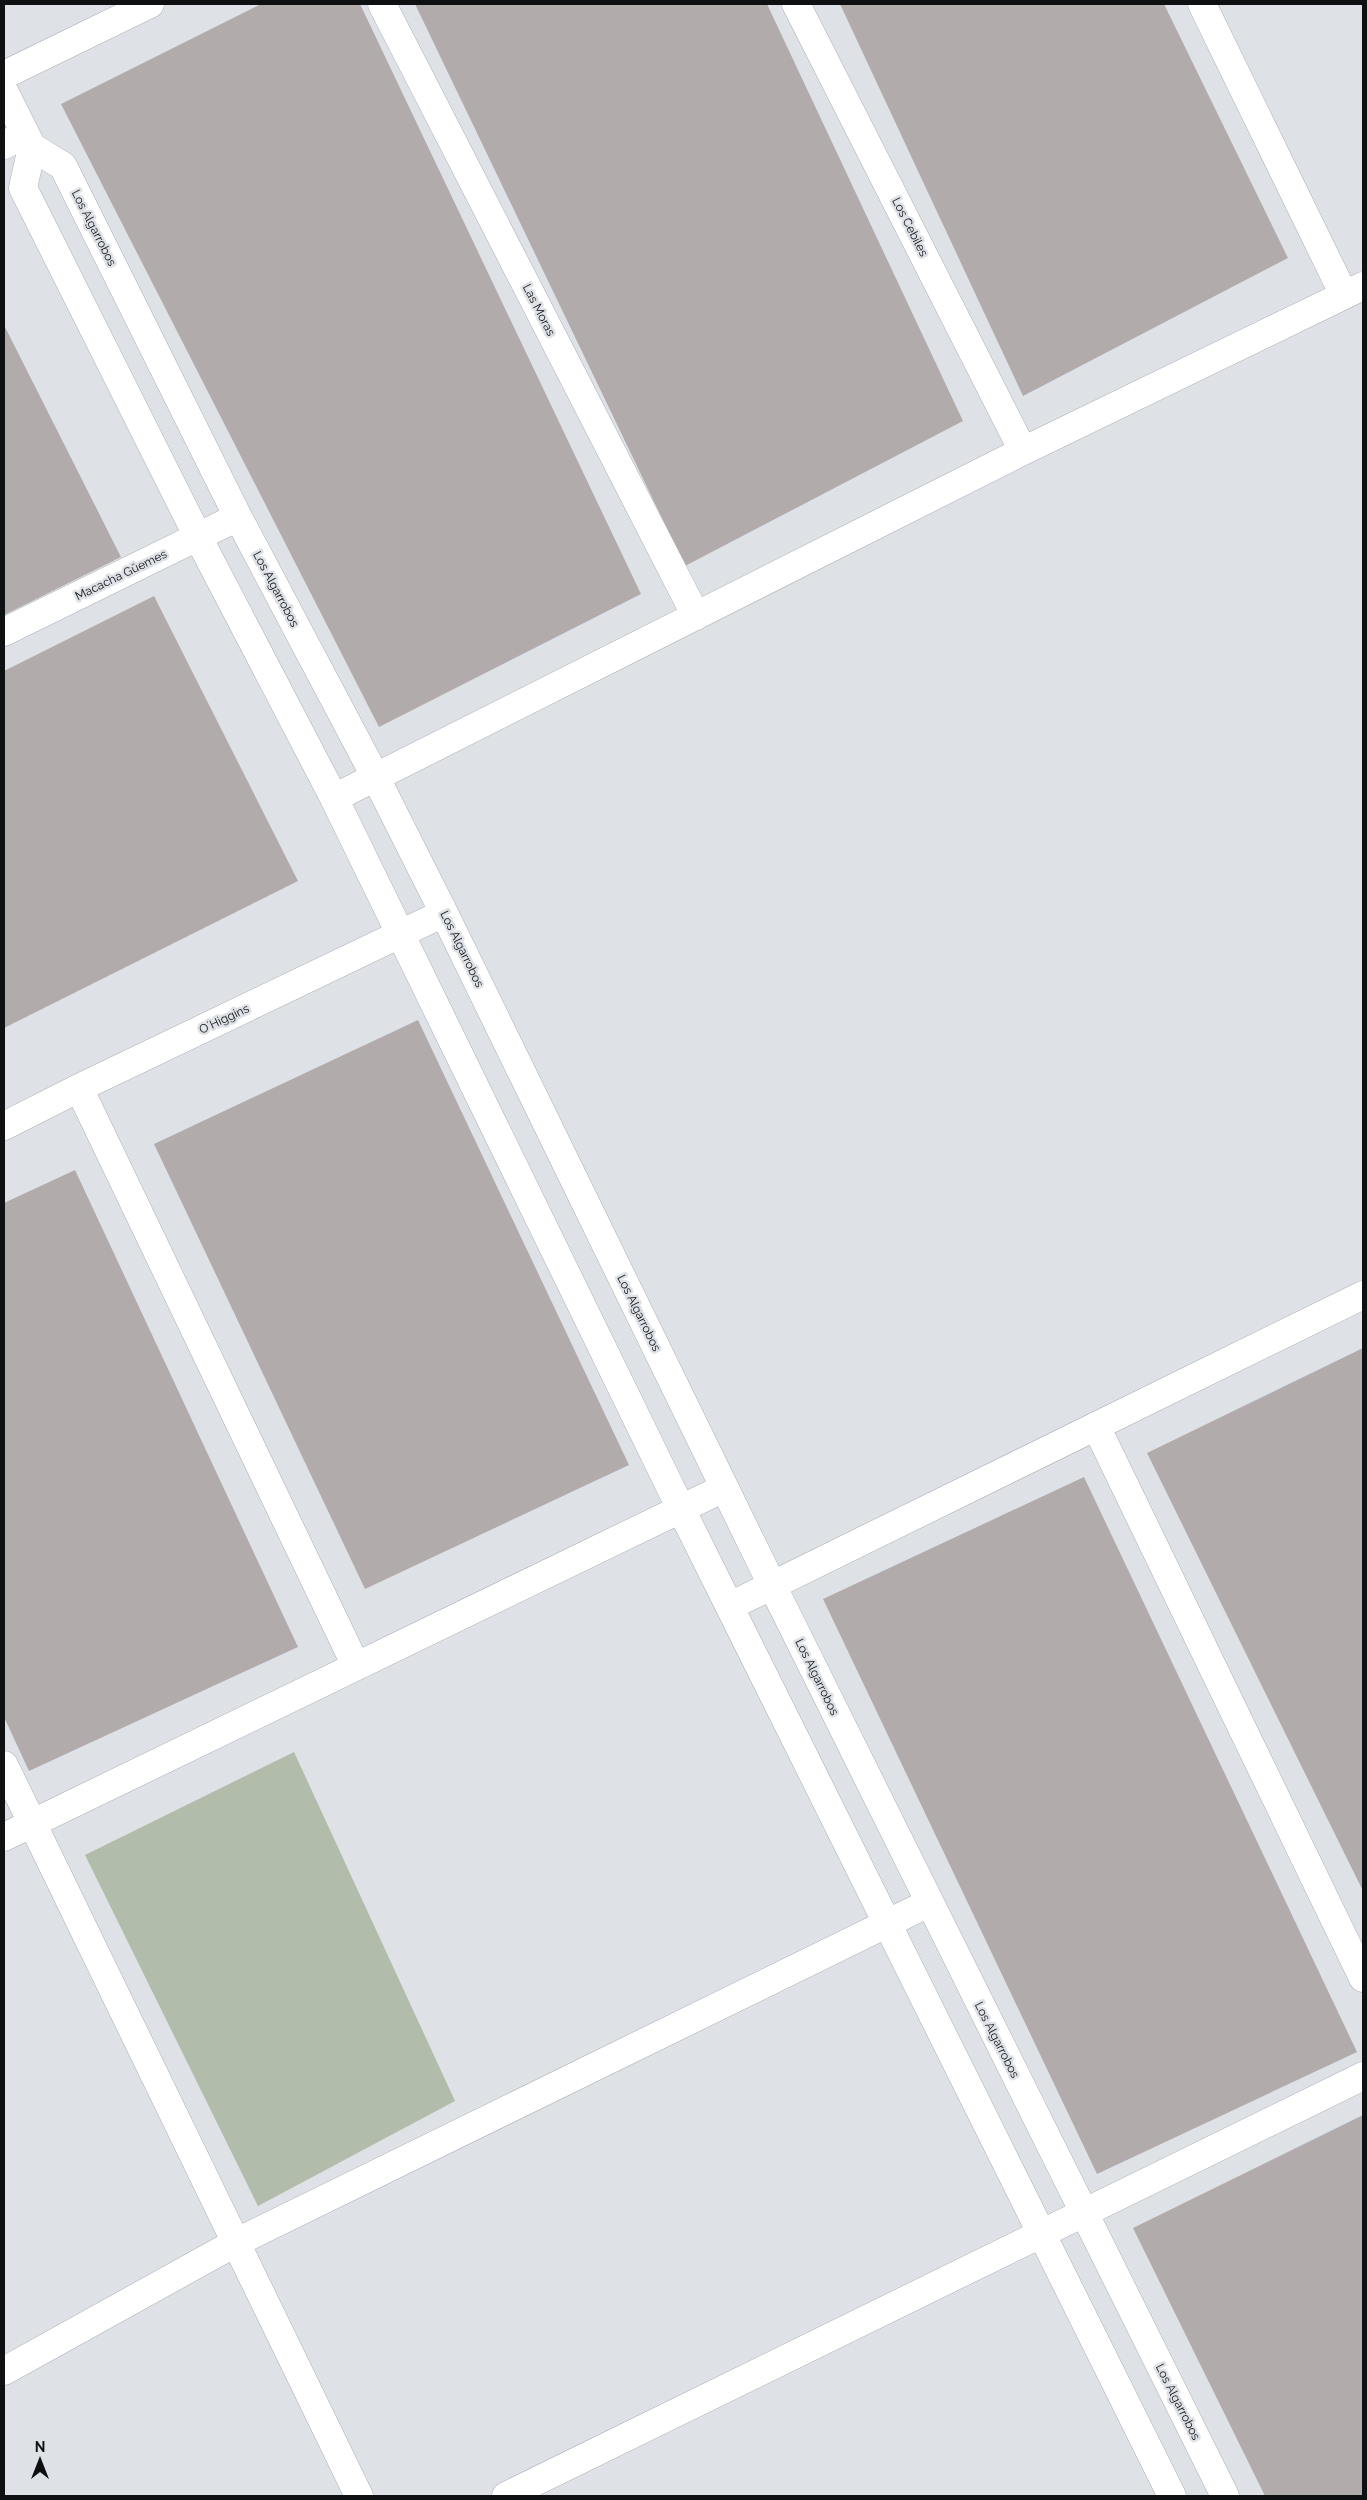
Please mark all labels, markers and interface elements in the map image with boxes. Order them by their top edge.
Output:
street label: Los Algarrobos [69,188,119,269]
street label: Los Cebiles [889,195,931,259]
street label: Las Moras [520,282,558,339]
street label: Macacha Güemes [73,547,169,603]
street label: Los Algarrobos [250,549,302,629]
street label: Los Algarrobos [437,908,487,990]
street label: O´Higgins [197,1001,251,1037]
street label: Los Algarrobos [614,1272,664,1354]
street label: Los Algarrobos [792,1636,842,1718]
street label: Los Algarrobos [972,2000,1022,2081]
street label: Los Algarrobos [1153,2362,1203,2443]
north arrow [15,2435,65,2485]
text: N [35,2439,45,2455]

